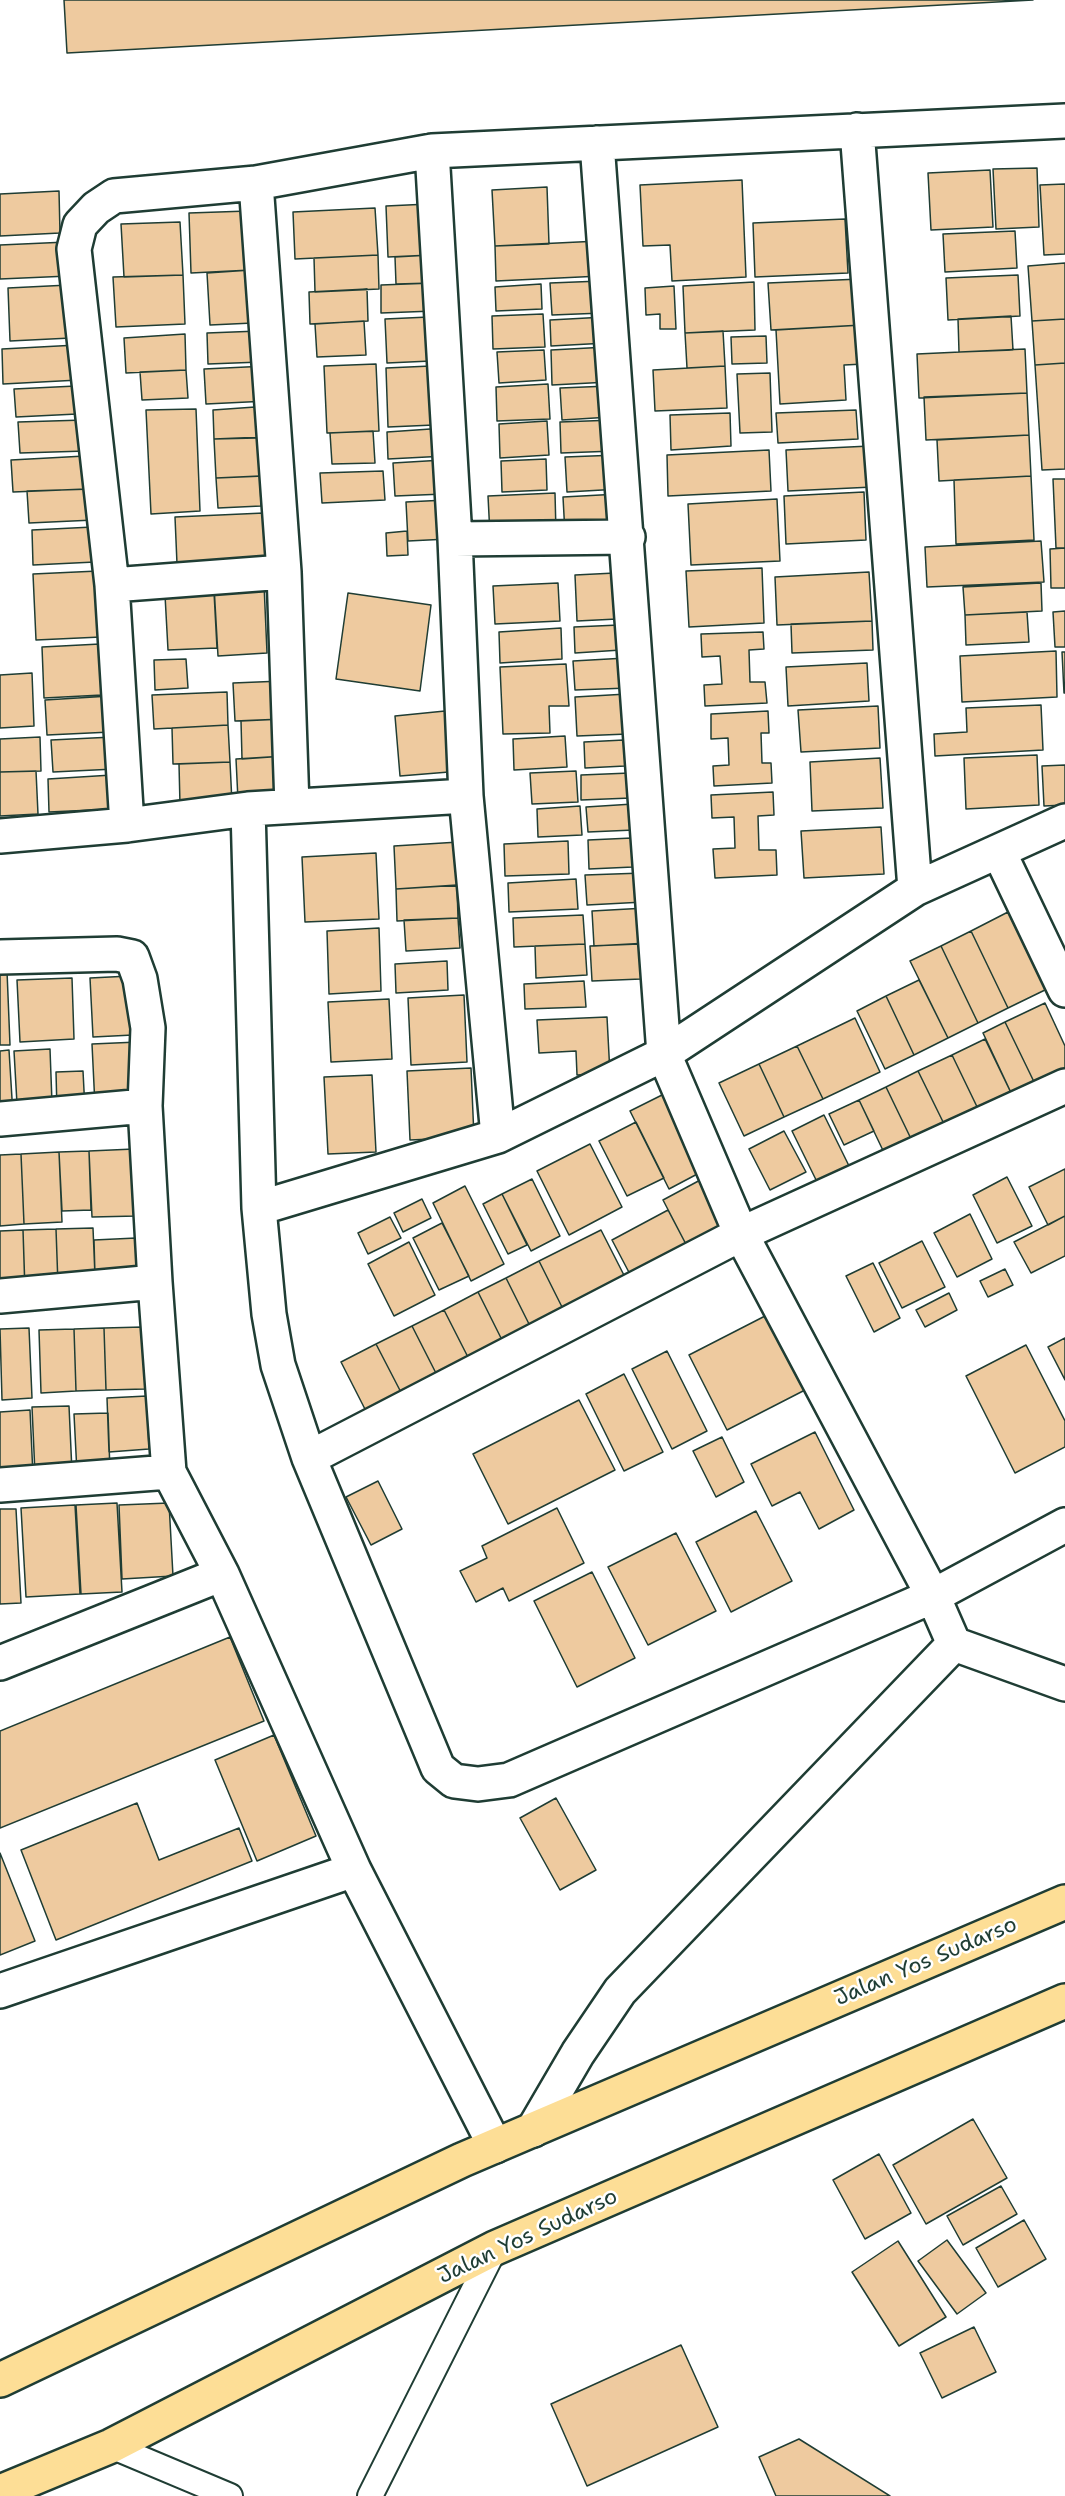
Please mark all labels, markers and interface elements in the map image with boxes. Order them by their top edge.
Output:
street label: Jalan Yos Sudarso [831,1912,1021,2012]
street label: Jalan Yos Sudarso [434,2184,622,2290]

